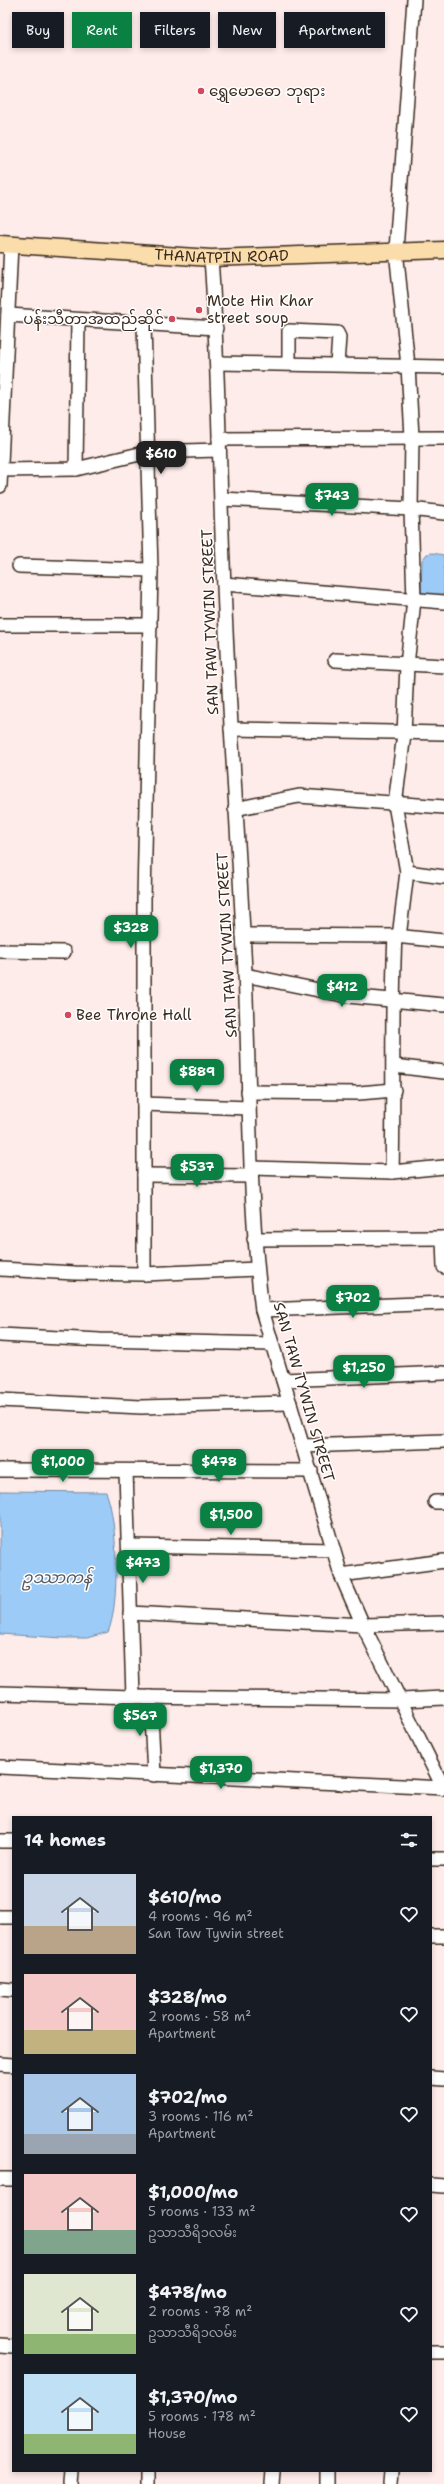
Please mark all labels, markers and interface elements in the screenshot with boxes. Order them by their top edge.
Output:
chip: Buy [12,12,64,48]
chip: Rent [72,12,132,48]
chip: Filters [140,12,210,48]
chip: New [218,12,276,48]
chip: Apartment [284,12,385,48]
place label: ရွှေမောဓော ဘုရား [209,81,325,103]
marker: ရွှေမောဓော ဘုရား [196,86,206,96]
street label: THANATPIN ROAD [154,244,289,268]
place label: Mote Hin Khar street soup [207,291,314,328]
marker: Mote Hin Khar street soup [194,305,204,315]
place label: ပန်းသီတာအထည်ဆိုင် [23,309,164,331]
marker: ပန်းသီတာအထည်ဆိုင် [167,314,177,324]
pin: $610 [137,441,185,475]
text: $610 [145,445,177,462]
pin: $743 [308,483,356,517]
text: $743 [314,487,350,504]
street label: SAN TAW TYWIN STREET [197,529,223,715]
street label: SAN TAW TYWIN STREET [212,852,242,1038]
pin: $328 [107,915,155,949]
text: $328 [113,919,149,936]
pin: $412 [318,974,366,1008]
text: $412 [326,978,358,995]
place label: Bee Throne Hall [76,1005,192,1025]
marker: Bee Throne Hall [63,1010,73,1020]
pin: $889 [173,1059,221,1093]
text: $889 [179,1063,215,1080]
pin: $537 [173,1154,221,1188]
text: $537 [180,1158,214,1175]
pin: $702 [329,1285,377,1319]
text: $702 [335,1289,371,1306]
street label: SAN TAW TYWIN STREET [269,1300,339,1484]
pin: $1,250 [331,1355,397,1389]
text: $1,250 [342,1359,386,1376]
pin: $1,000 [30,1449,96,1483]
pin: $478 [195,1449,243,1483]
text: $1,000 [41,1453,85,1470]
text: $478 [201,1453,237,1470]
pin: $1,500 [198,1502,264,1536]
text: $1,500 [209,1506,253,1523]
pin: $473 [119,1550,167,1584]
text: $473 [125,1554,161,1571]
water label: ဥဿာကန် [22,1566,95,1591]
pin: $567 [116,1703,164,1737]
text: $567 [123,1707,157,1724]
pin: $1,370 [188,1756,254,1790]
text: $1,370 [199,1760,243,1777]
text: 14 homes [24,1829,106,1851]
icon: filters [398,1829,420,1851]
text: $610/mo [148,1886,222,1908]
icon: home [56,1890,104,1938]
icon: heart [398,1903,420,1925]
text: 4 rooms · 96 m² [148,1908,252,1925]
text: San Taw Tywin street [148,1925,284,1942]
text: $328/mo [148,1986,227,2008]
icon: home [56,1990,104,2038]
icon: heart [398,2003,420,2025]
text: 2 rooms · 58 m² [148,2008,251,2025]
text: Apartment [148,2025,216,2042]
text: $702/mo [148,2086,227,2108]
icon: home [56,2090,104,2138]
icon: heart [398,2103,420,2125]
text: 3 rooms · 116 m² [148,2108,254,2125]
text: Apartment [148,2125,216,2142]
text: $1,000/mo [148,2181,238,2203]
icon: home [56,2190,104,2238]
text: 5 rooms · 133 m² [148,2203,256,2220]
icon: heart [398,2203,420,2225]
text: ဥသာသီရိ၁လမ်း [148,2224,237,2241]
text: $478/mo [148,2281,227,2303]
icon: home [56,2290,104,2338]
text: 2 rooms · 78 m² [148,2303,252,2320]
icon: heart [398,2303,420,2325]
text: ဥသာသီရိ၁လမ်း [148,2324,237,2341]
text: $1,370/mo [148,2386,238,2408]
icon: home [56,2390,104,2438]
icon: heart [398,2403,420,2425]
text: 5 rooms · 178 m² [148,2408,256,2425]
text: House [148,2425,186,2442]

